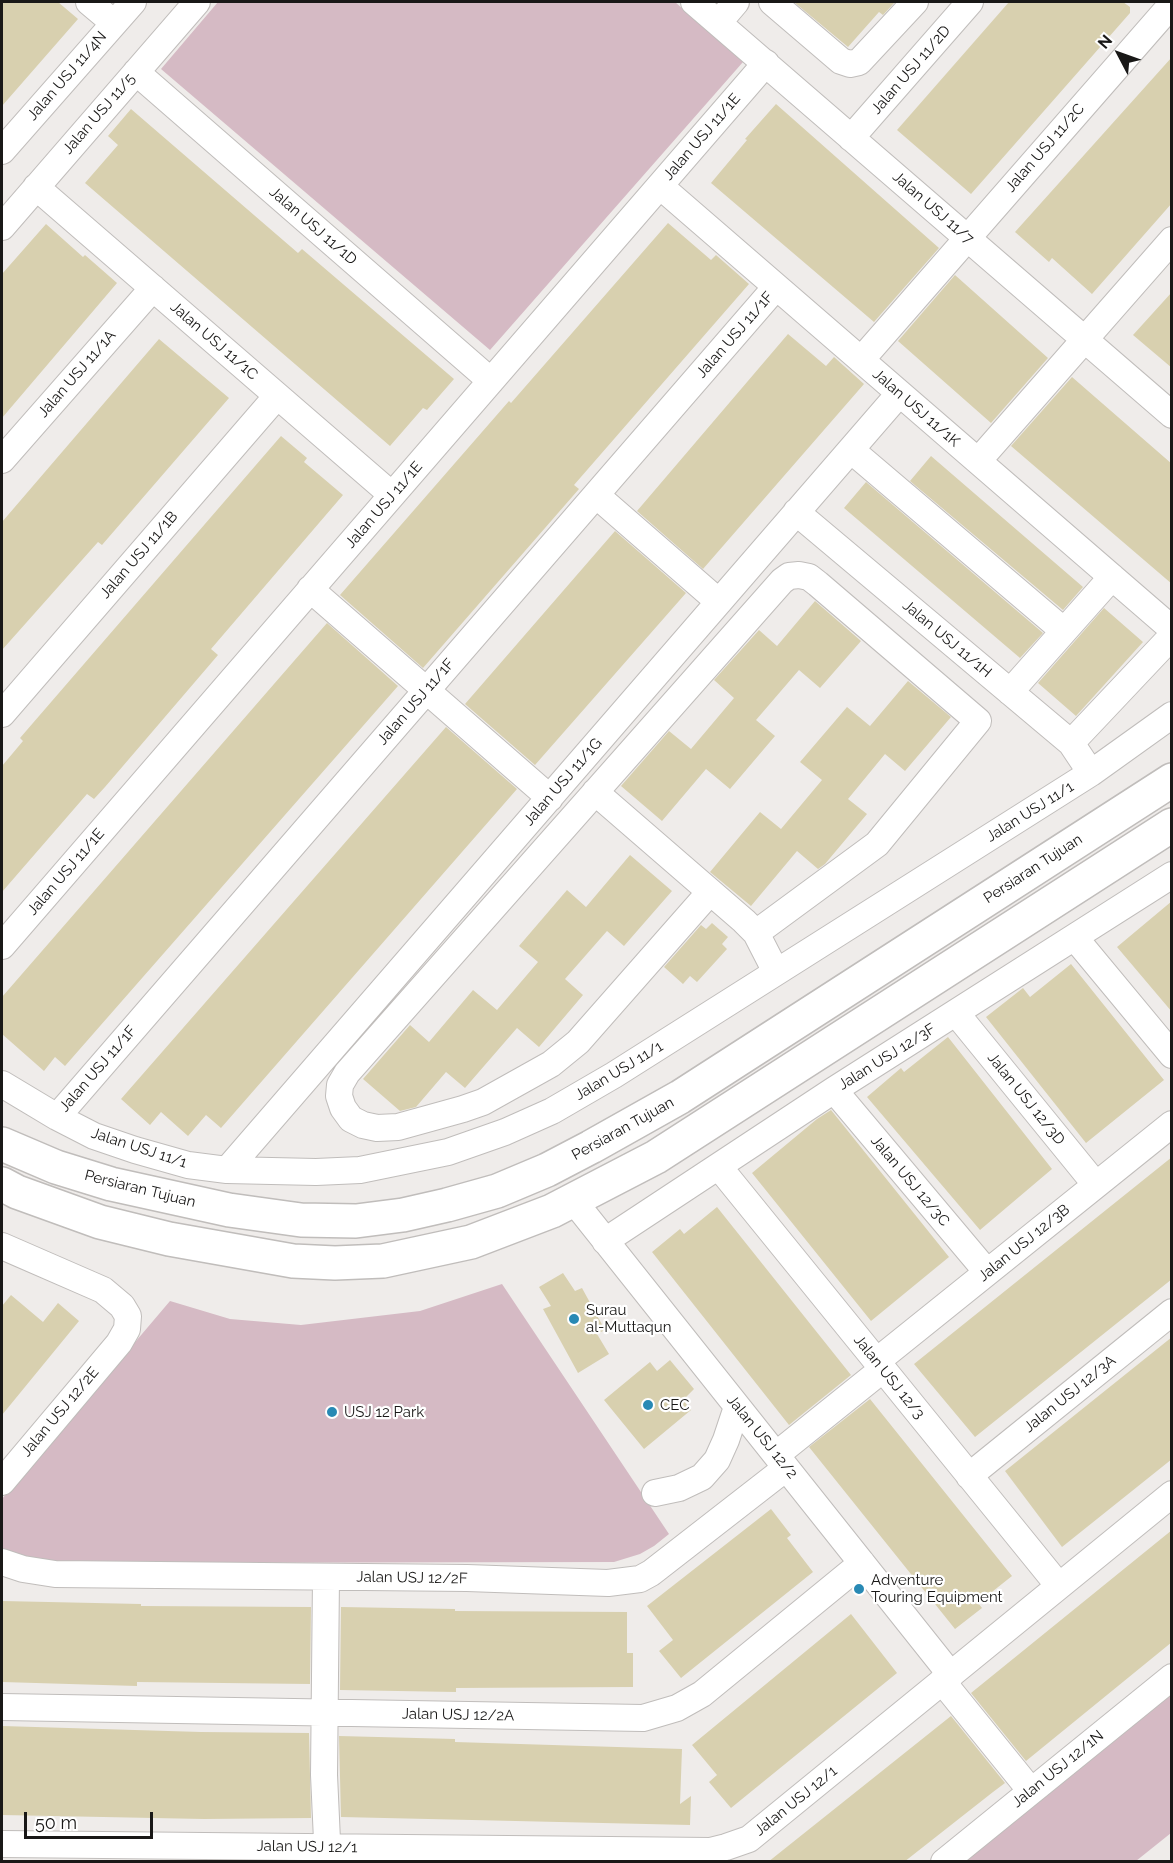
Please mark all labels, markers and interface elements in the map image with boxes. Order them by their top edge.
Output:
street label: Jalan USJ 11/2D [868,22,954,118]
north arrow [1089,24,1149,84]
street label: Jalan USJ 11/4N [24,28,110,124]
text: N [1094,31,1116,53]
street label: Jalan USJ 11/5 [59,70,139,158]
street label: Jalan USJ 11/1E [660,90,744,184]
street label: Jalan USJ 11/2C [1002,100,1088,196]
street label: Jalan USJ 11/7 [889,168,977,248]
street label: Jalan USJ 11/1D [265,183,361,269]
street label: Jalan USJ 11/1F [693,288,777,382]
street label: Jalan USJ 11/1C [167,298,261,384]
street label: Jalan USJ 11/1A [34,327,120,421]
street label: Jalan USJ 11/1K [869,365,963,451]
street label: Jalan USJ 11/1E [342,458,426,552]
street label: Jalan USJ 11/1B [96,508,182,602]
street label: Jalan USJ 11/1H [899,597,995,681]
street label: Jalan USJ 11/1F [374,655,458,749]
street label: Jalan USJ 11/1G [520,734,606,830]
street label: Jalan USJ 11/1 [983,778,1077,846]
street label: Jalan USJ 11/1E [24,825,108,919]
street label: Persiaran Tujuan [980,830,1086,908]
street label: Jalan USJ 12/3F [835,1020,939,1094]
street label: Jalan USJ 11/1F [56,1022,140,1116]
street label: Jalan USJ 11/1 [572,1038,666,1104]
street label: Jalan USJ 12/3D [983,1049,1069,1149]
street label: Persiaran Tujuan [569,1094,677,1164]
street label: Jalan USJ 11/1 [89,1124,189,1172]
street label: Jalan USJ 12/3C [867,1132,953,1230]
street label: Persiaran Tujuan [83,1166,197,1212]
street label: Jalan USJ 12/3B [975,1201,1073,1285]
place label: Surau al-Muttaqun [586,1301,672,1336]
marker: Surau al-Muttaqun [567,1312,581,1326]
street label: Jalan USJ 12/3 [850,1332,928,1422]
street label: Jalan USJ 12/3A [1021,1352,1119,1436]
street label: Jalan USJ 12/2E [17,1364,103,1460]
street label: Jalan USJ 12/2 [723,1392,801,1482]
place label: CEC [660,1396,690,1414]
marker: CEC [641,1398,655,1412]
place label: USJ 12 Park [344,1403,424,1421]
marker: USJ 12 Park [325,1405,339,1419]
street label: Jalan USJ 12/2F [356,1568,468,1588]
place label: Adventure Touring Equipment [871,1571,1003,1606]
marker: Adventure Touring Equipment [852,1582,866,1596]
street label: Jalan USJ 12/2A [402,1705,514,1725]
street label: Jalan USJ 12/1N [1009,1727,1107,1811]
street label: Jalan USJ 12/1 [751,1762,841,1840]
scale bar [27,1800,156,1838]
text: 50 m [35,1812,77,1833]
street label: Jalan USJ 12/1 [256,1837,358,1857]

